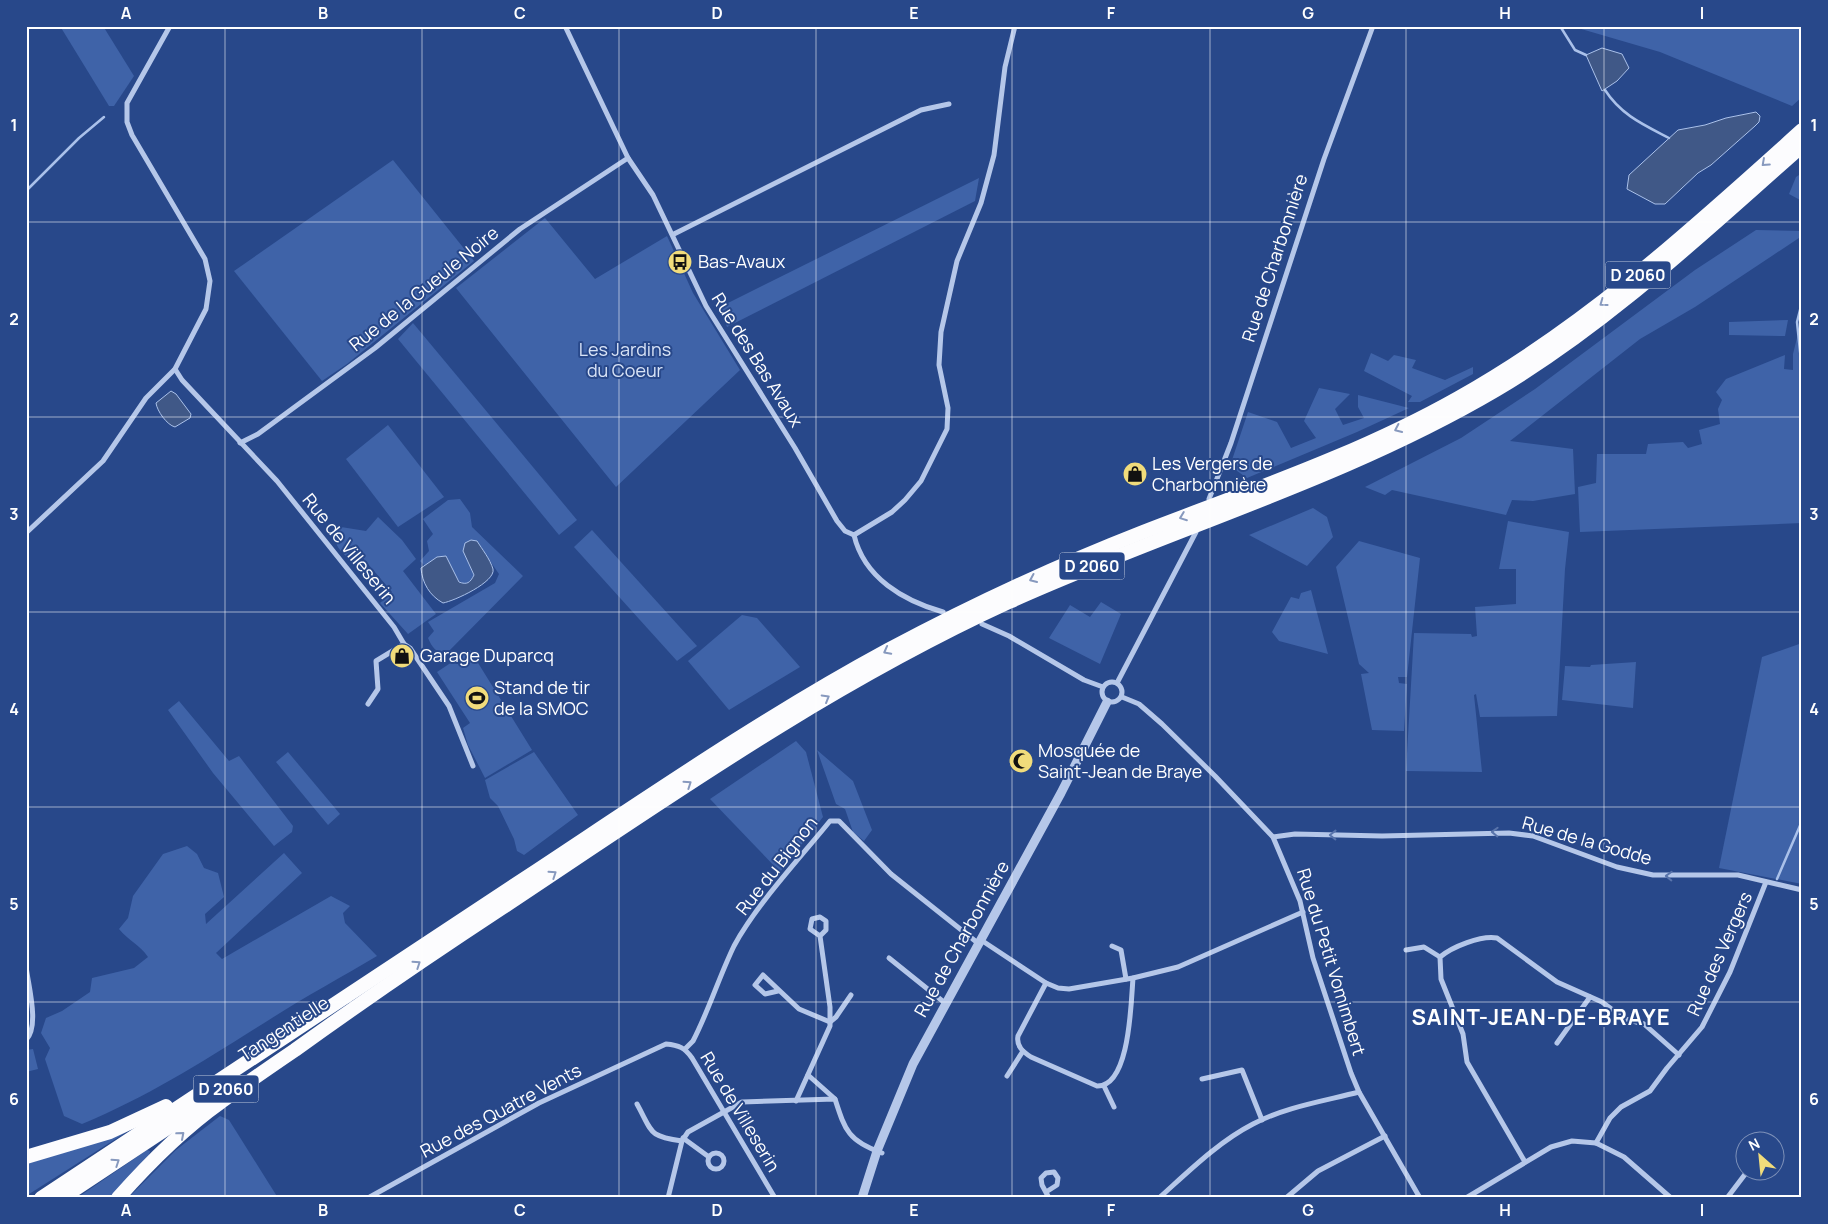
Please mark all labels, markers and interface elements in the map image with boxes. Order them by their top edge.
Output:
text: A [121,2,132,24]
text: B [318,2,328,24]
text: C [514,2,526,24]
text: D [711,2,723,24]
text: E [909,2,919,24]
text: F [1107,2,1116,24]
text: G [1302,2,1314,24]
text: H [1499,2,1511,24]
text: I [1700,2,1704,24]
text: 1 [10,114,18,136]
text: 1 [1810,114,1818,136]
one-way arrow [1762,157,1771,166]
street label: Rue de Charbonnière [1236,171,1313,345]
street label: Rue de la Gueule Noire [344,220,503,356]
bus stop icon: Bas-Avaux [667,249,693,275]
place label: Bas-Avaux [698,249,786,273]
road number: D 2060 [1606,262,1670,288]
street label: Rue des Bas Avaux [707,288,809,432]
one-way arrow [1599,297,1609,306]
text: 2 [9,308,19,330]
text: 2 [1809,308,1819,330]
park label: Les Jardins du Coeur [579,337,671,382]
one-way arrow [1394,423,1403,433]
place label: Les Vergers de Charbonnière [1152,451,1273,496]
shop icon: Les Vergers de Charbonnière [1122,461,1148,487]
street label: Rue de Villeserin [298,488,402,609]
text: 3 [9,503,19,525]
text: 3 [1809,503,1819,525]
one-way arrow [1179,511,1188,521]
road number: D 2060 [1060,552,1124,580]
one-way arrow [1029,572,1038,583]
shop icon: Garage Duparcq [389,643,415,669]
place label: Garage Duparcq [420,643,554,667]
one-way arrow [883,644,892,654]
place label: Stand de tir de la SMOC [494,675,590,720]
sports icon: Stand de tir de la SMOC [464,685,490,711]
one-way arrow [820,694,829,704]
text: 4 [9,698,19,720]
text: 4 [1809,698,1819,720]
place label: Mosquée de Saint-Jean de Braye [1038,738,1202,783]
mosque icon: Mosquée de Saint-Jean de Braye [1008,748,1034,774]
one-way arrow [682,781,692,790]
street label: Rue de la Godde [1520,810,1655,870]
street label: Rue du Bignon [730,811,822,920]
one-way arrow [1491,827,1499,838]
one-way arrow [1328,829,1336,840]
street label: Rue de Charbonnière [908,856,1014,1021]
street label: Rue du Petit Vomimbert [1292,865,1372,1058]
one-way arrow [1664,870,1672,881]
one-way arrow [547,871,556,880]
street label: Rue des Vergers [1681,888,1757,1019]
text: 5 [9,893,19,915]
text: 5 [1809,893,1819,915]
one-way arrow [411,961,421,970]
street label: Tangentielle [234,990,333,1066]
district label: SAINT-JEAN-DE-BRAYE [1411,1002,1671,1032]
street label: Rue de Villeserin [696,1047,786,1176]
street label: Rue des Quatre Vents [416,1057,585,1163]
road number: D 2060 [194,1076,258,1102]
text: 6 [9,1088,19,1110]
text: 6 [1809,1088,1819,1110]
one-way arrow [175,1132,184,1141]
north arrow [1736,1132,1786,1182]
text: N [1745,1133,1763,1155]
one-way arrow [111,1159,120,1168]
text: A [121,1199,132,1221]
text: B [318,1199,328,1221]
text: C [514,1199,526,1221]
text: D [711,1199,723,1221]
text: E [909,1199,919,1221]
text: F [1107,1199,1116,1221]
text: G [1302,1199,1314,1221]
text: H [1499,1199,1511,1221]
text: I [1700,1199,1704,1221]

